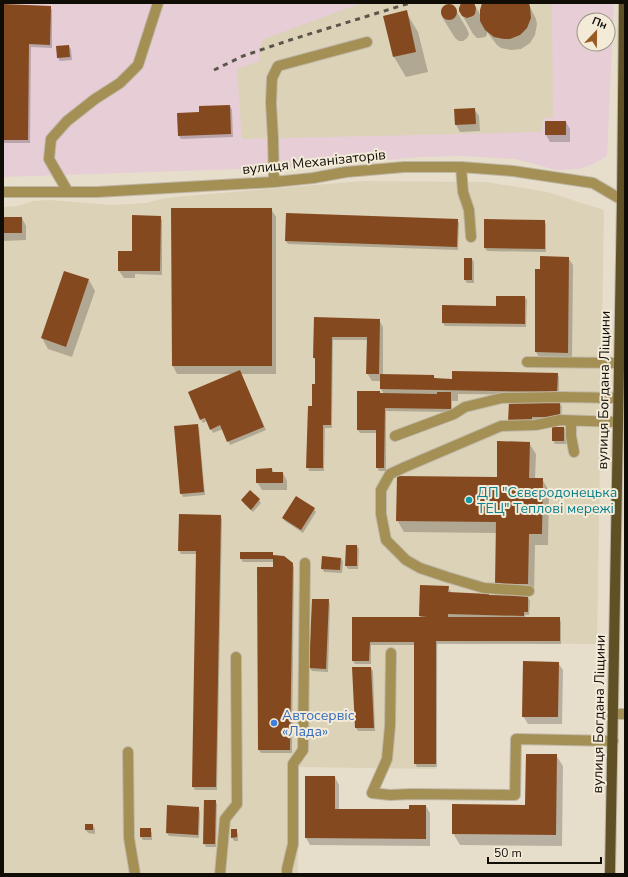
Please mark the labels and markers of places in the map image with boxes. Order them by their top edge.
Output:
place label: ДП "Сєвєродонецька ТЕЦ" Теплові мережі [477,483,617,518]
marker: ДП "Сєвєродонецька ТЕЦ" Теплові мережі [464,495,474,505]
place label: Автосервіс «Лада» [282,706,355,741]
marker: Автосервіс «Лада» [269,718,279,728]

